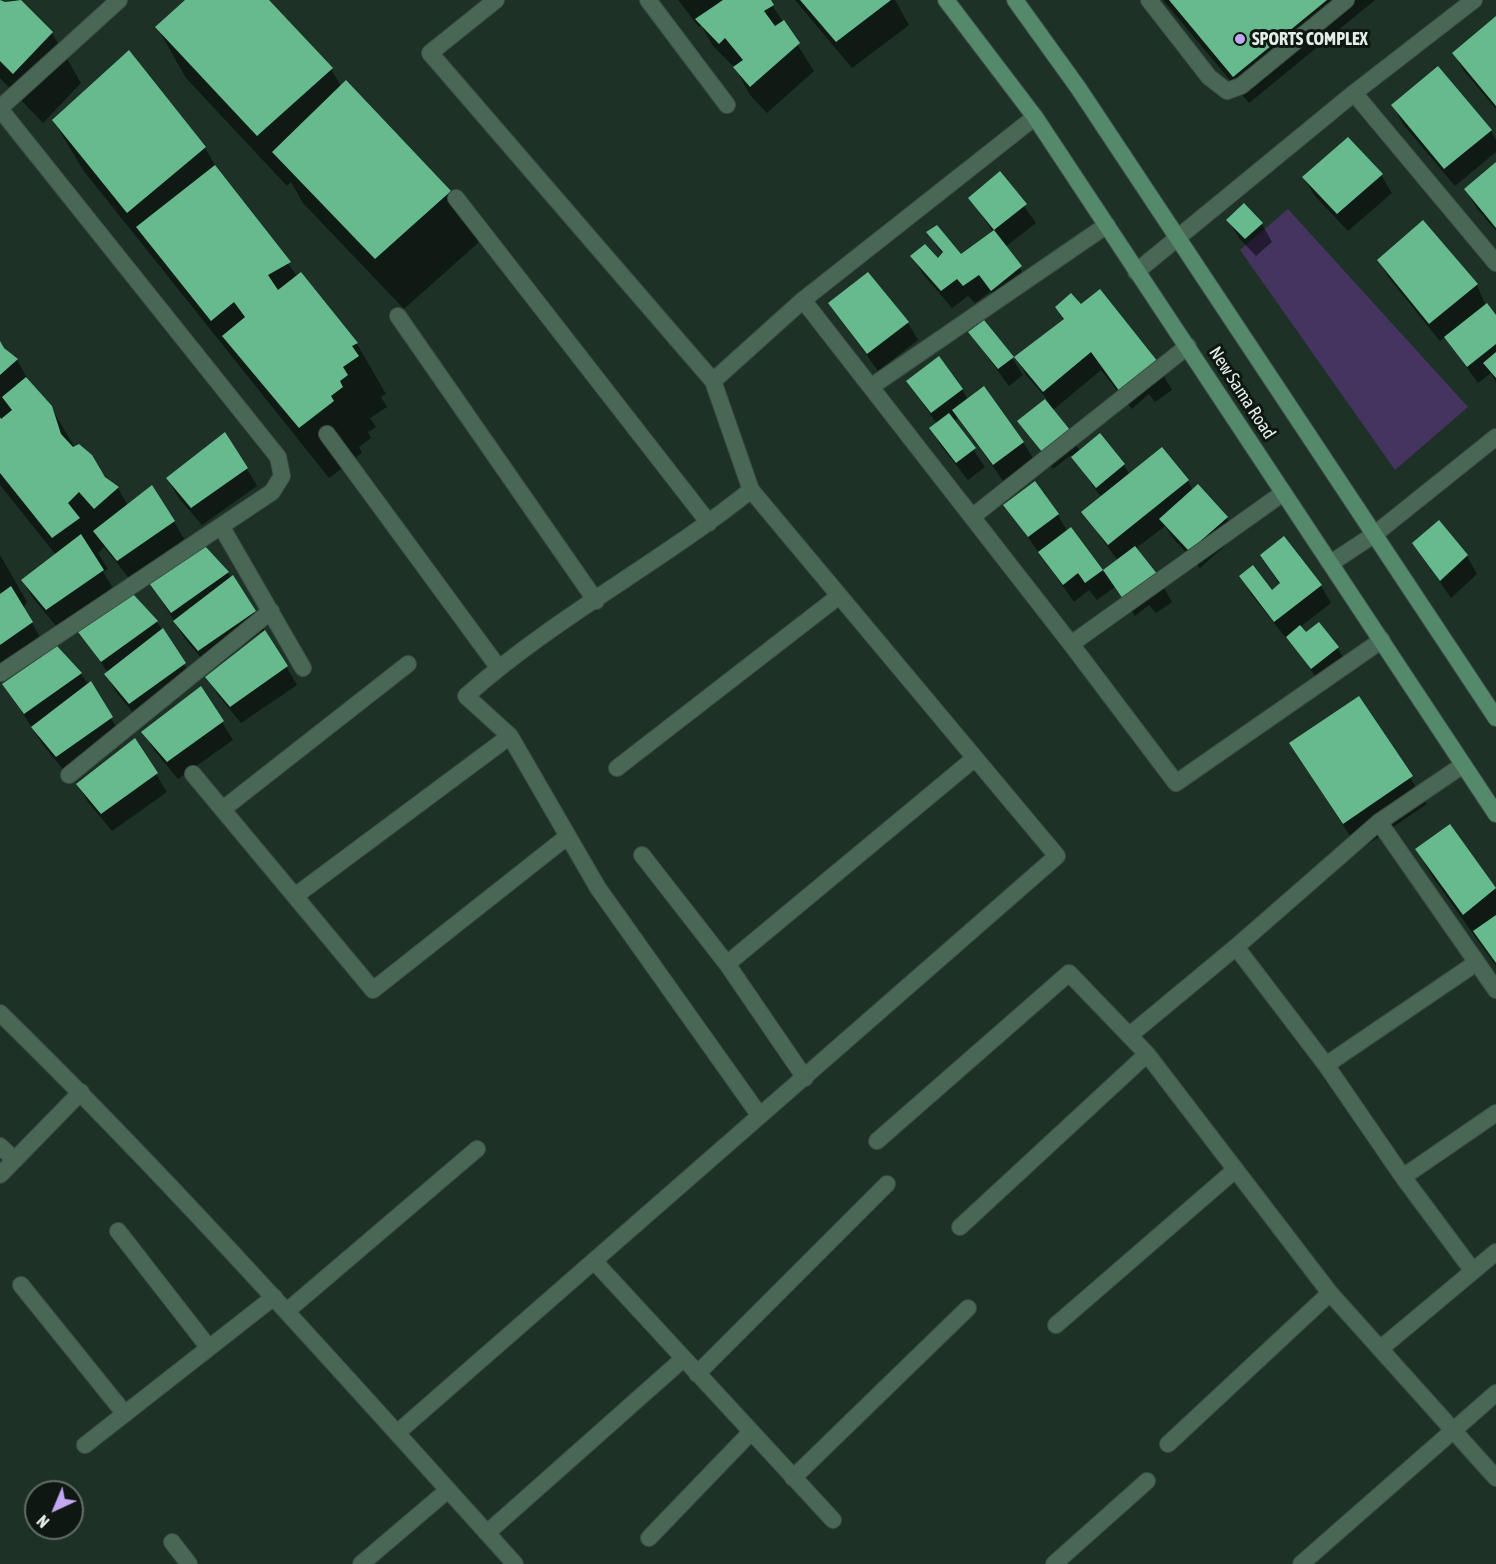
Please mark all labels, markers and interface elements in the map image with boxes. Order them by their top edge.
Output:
place label: SPORTS COMPLEX [1252,28,1368,50]
marker: SPORTS COMPLEX [1233,32,1247,46]
street label: New Sama Road [1204,343,1280,443]
north arrow [24,1480,84,1540]
text: N [33,1512,53,1531]

